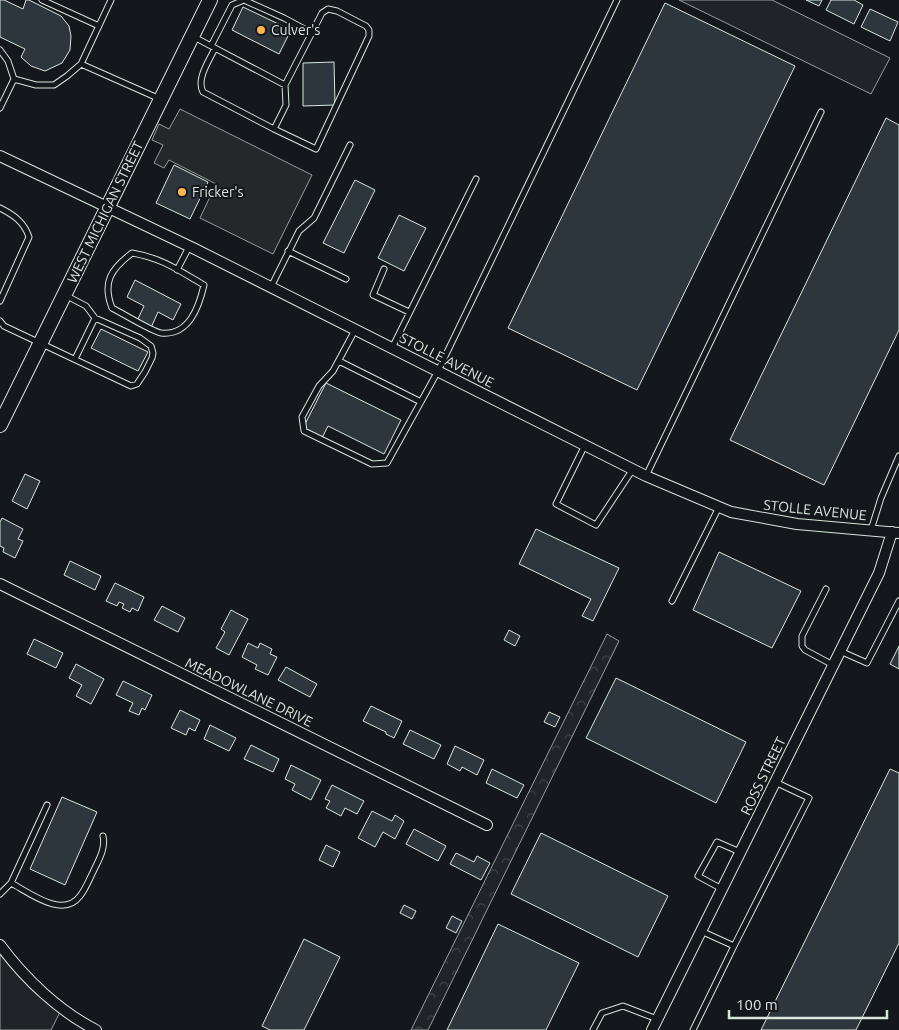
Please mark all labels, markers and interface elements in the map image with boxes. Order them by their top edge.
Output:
place label: Culver's [271,22,320,38]
marker: Culver's [255,24,267,36]
street label: WEST MICHIGAN STREET [64,138,146,285]
place label: Fricker's [192,184,244,200]
marker: Fricker's [176,186,188,198]
street label: STOLLE AVENUE [397,329,497,391]
street label: STOLLE AVENUE [763,497,867,523]
street label: MEADOWLANE DRIVE [183,654,315,730]
street label: ROSS STREET [737,734,789,818]
scale bar [729,988,886,1020]
text: 100 m [736,996,778,1013]

